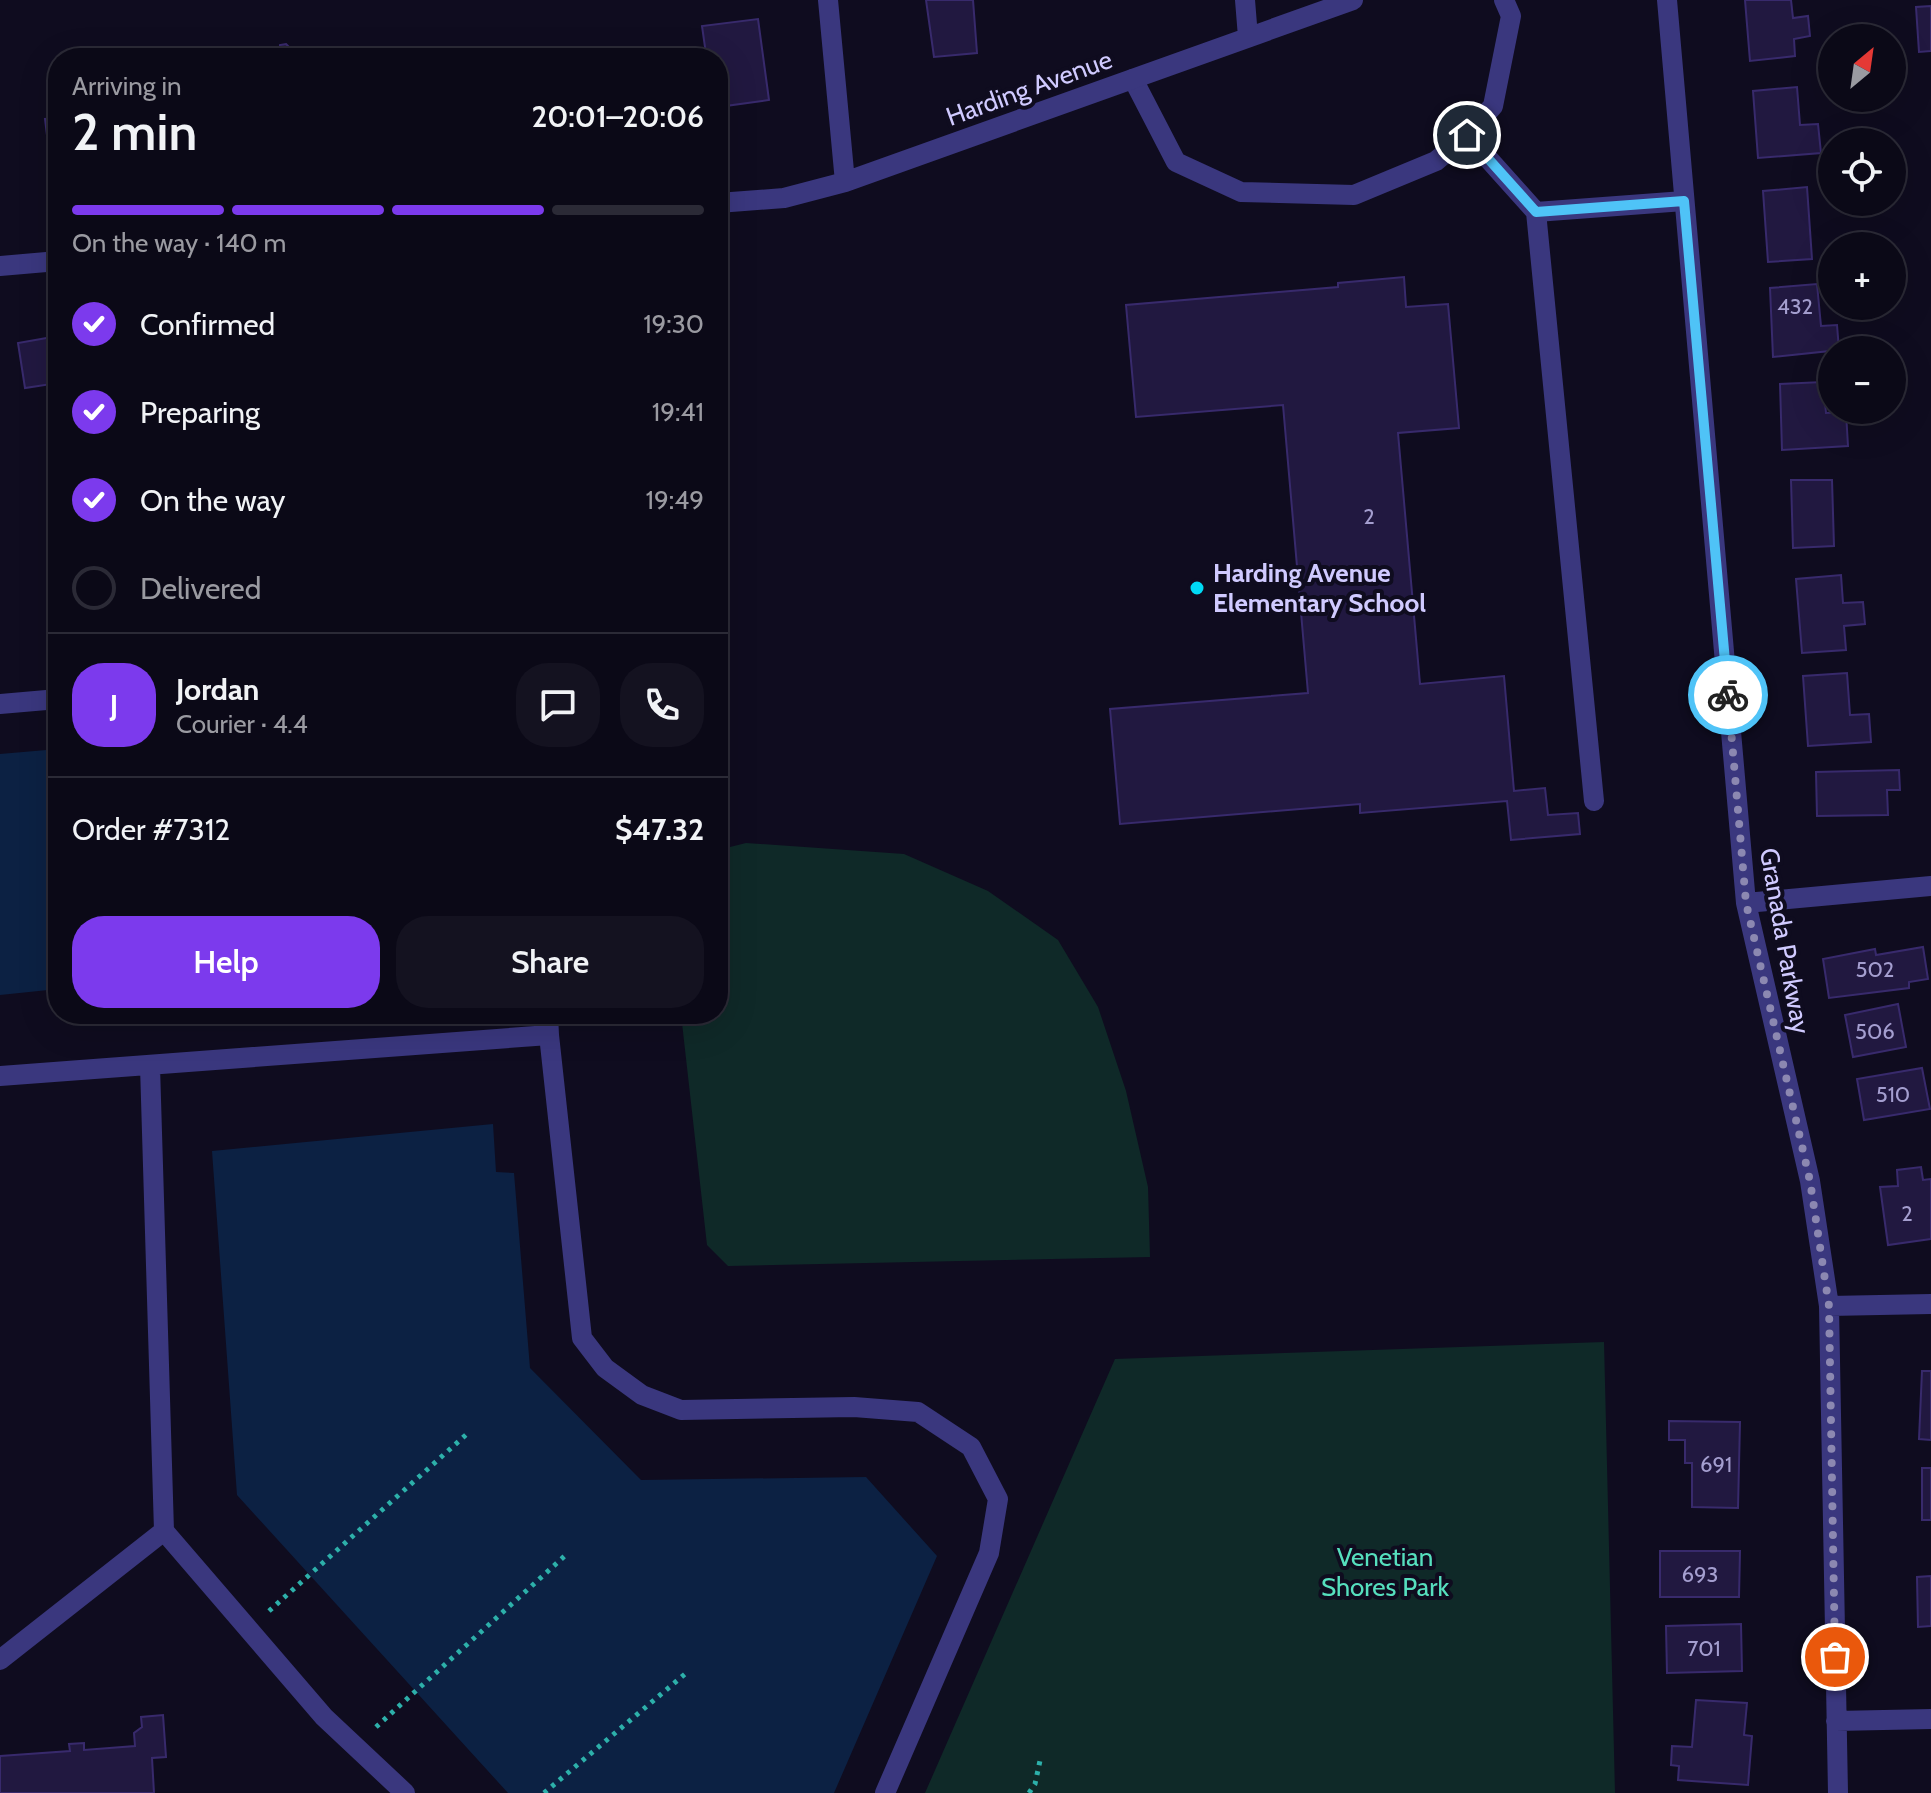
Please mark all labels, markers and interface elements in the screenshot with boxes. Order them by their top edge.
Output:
north arrow [1818,24,1906,112]
map controls [1818,24,1906,424]
street label: Harding Avenue [942,43,1116,133]
text: Arriving in [72,70,182,102]
text: 20:01–20:06 [531,98,704,135]
text: 2 min [72,100,197,163]
pin [1433,101,1501,169]
icon: home [1445,113,1489,157]
button: locate [1818,128,1906,216]
text: On the way · 140 m [72,227,286,259]
button: + [1818,232,1906,320]
house number: 432 [1777,293,1813,320]
icon: check [72,302,116,346]
text: Confirmed [140,306,275,343]
text: 19:30 [643,308,704,340]
button: − [1818,336,1906,424]
icon: check [72,390,116,434]
text: Preparing [140,394,260,431]
text: 19:41 [652,396,704,428]
icon: check [72,478,116,522]
text: On the way [140,482,285,519]
text: 19:49 [646,484,704,516]
house number: 2 [1363,503,1375,530]
place label: Harding Avenue Elementary School [1213,557,1426,619]
text: Delivered [140,570,261,607]
marker: Harding Avenue Elementary School [1188,579,1206,597]
courier [1688,655,1768,735]
button: chat [516,663,600,747]
button: phone [620,663,704,747]
text: Jordan [176,671,259,708]
icon: bike [1706,673,1750,717]
text: J [110,687,118,724]
text: Courier · 4.4 [176,708,308,740]
text: Order #7312 [72,811,230,848]
text: $47.32 [615,811,704,848]
street label: Granada Parkway [1753,846,1817,1036]
button: Help [72,916,380,1008]
button: Share [396,916,704,1008]
house number: 502 [1856,956,1894,983]
house number: 506 [1855,1018,1895,1045]
house number: 510 [1876,1081,1910,1108]
house number: 2 [1901,1200,1913,1227]
house number: 691 [1700,1451,1732,1478]
park label: Venetian Shores Park [1321,1541,1449,1603]
house number: 693 [1682,1561,1718,1588]
pin [1801,1623,1869,1691]
house number: 701 [1687,1635,1721,1662]
icon: bag [1813,1635,1857,1679]

